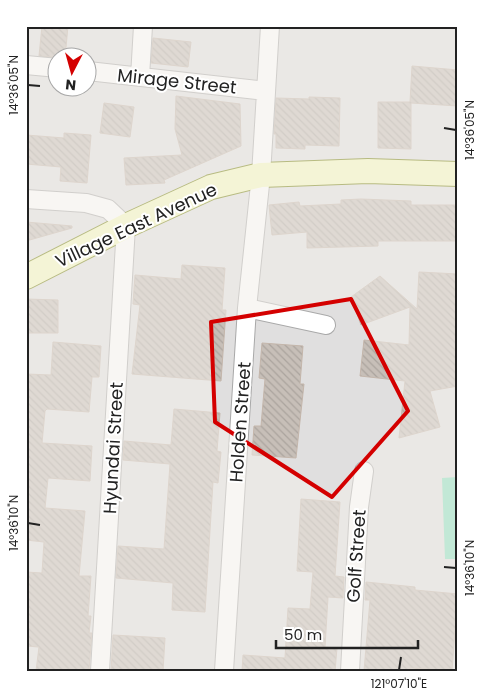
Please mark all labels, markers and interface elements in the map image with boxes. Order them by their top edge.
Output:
north arrow [48,48,98,98]
text: 14°36'05"N [5,55,22,115]
street label: Mirage Street [116,62,238,100]
text: N [64,74,77,95]
text: 14°36'05"N [461,100,478,160]
street label: Village East Avenue [51,177,221,273]
street label: Holden Street [223,361,257,483]
street label: Hyundai Street [97,381,129,515]
text: 14°36'10"N [5,495,22,551]
street label: Golf Street [340,509,372,603]
text: 14°36'10"N [461,540,478,596]
scale bar [276,617,419,649]
text: 50 m [284,624,322,645]
text: 121°07'10"E [371,675,427,692]

